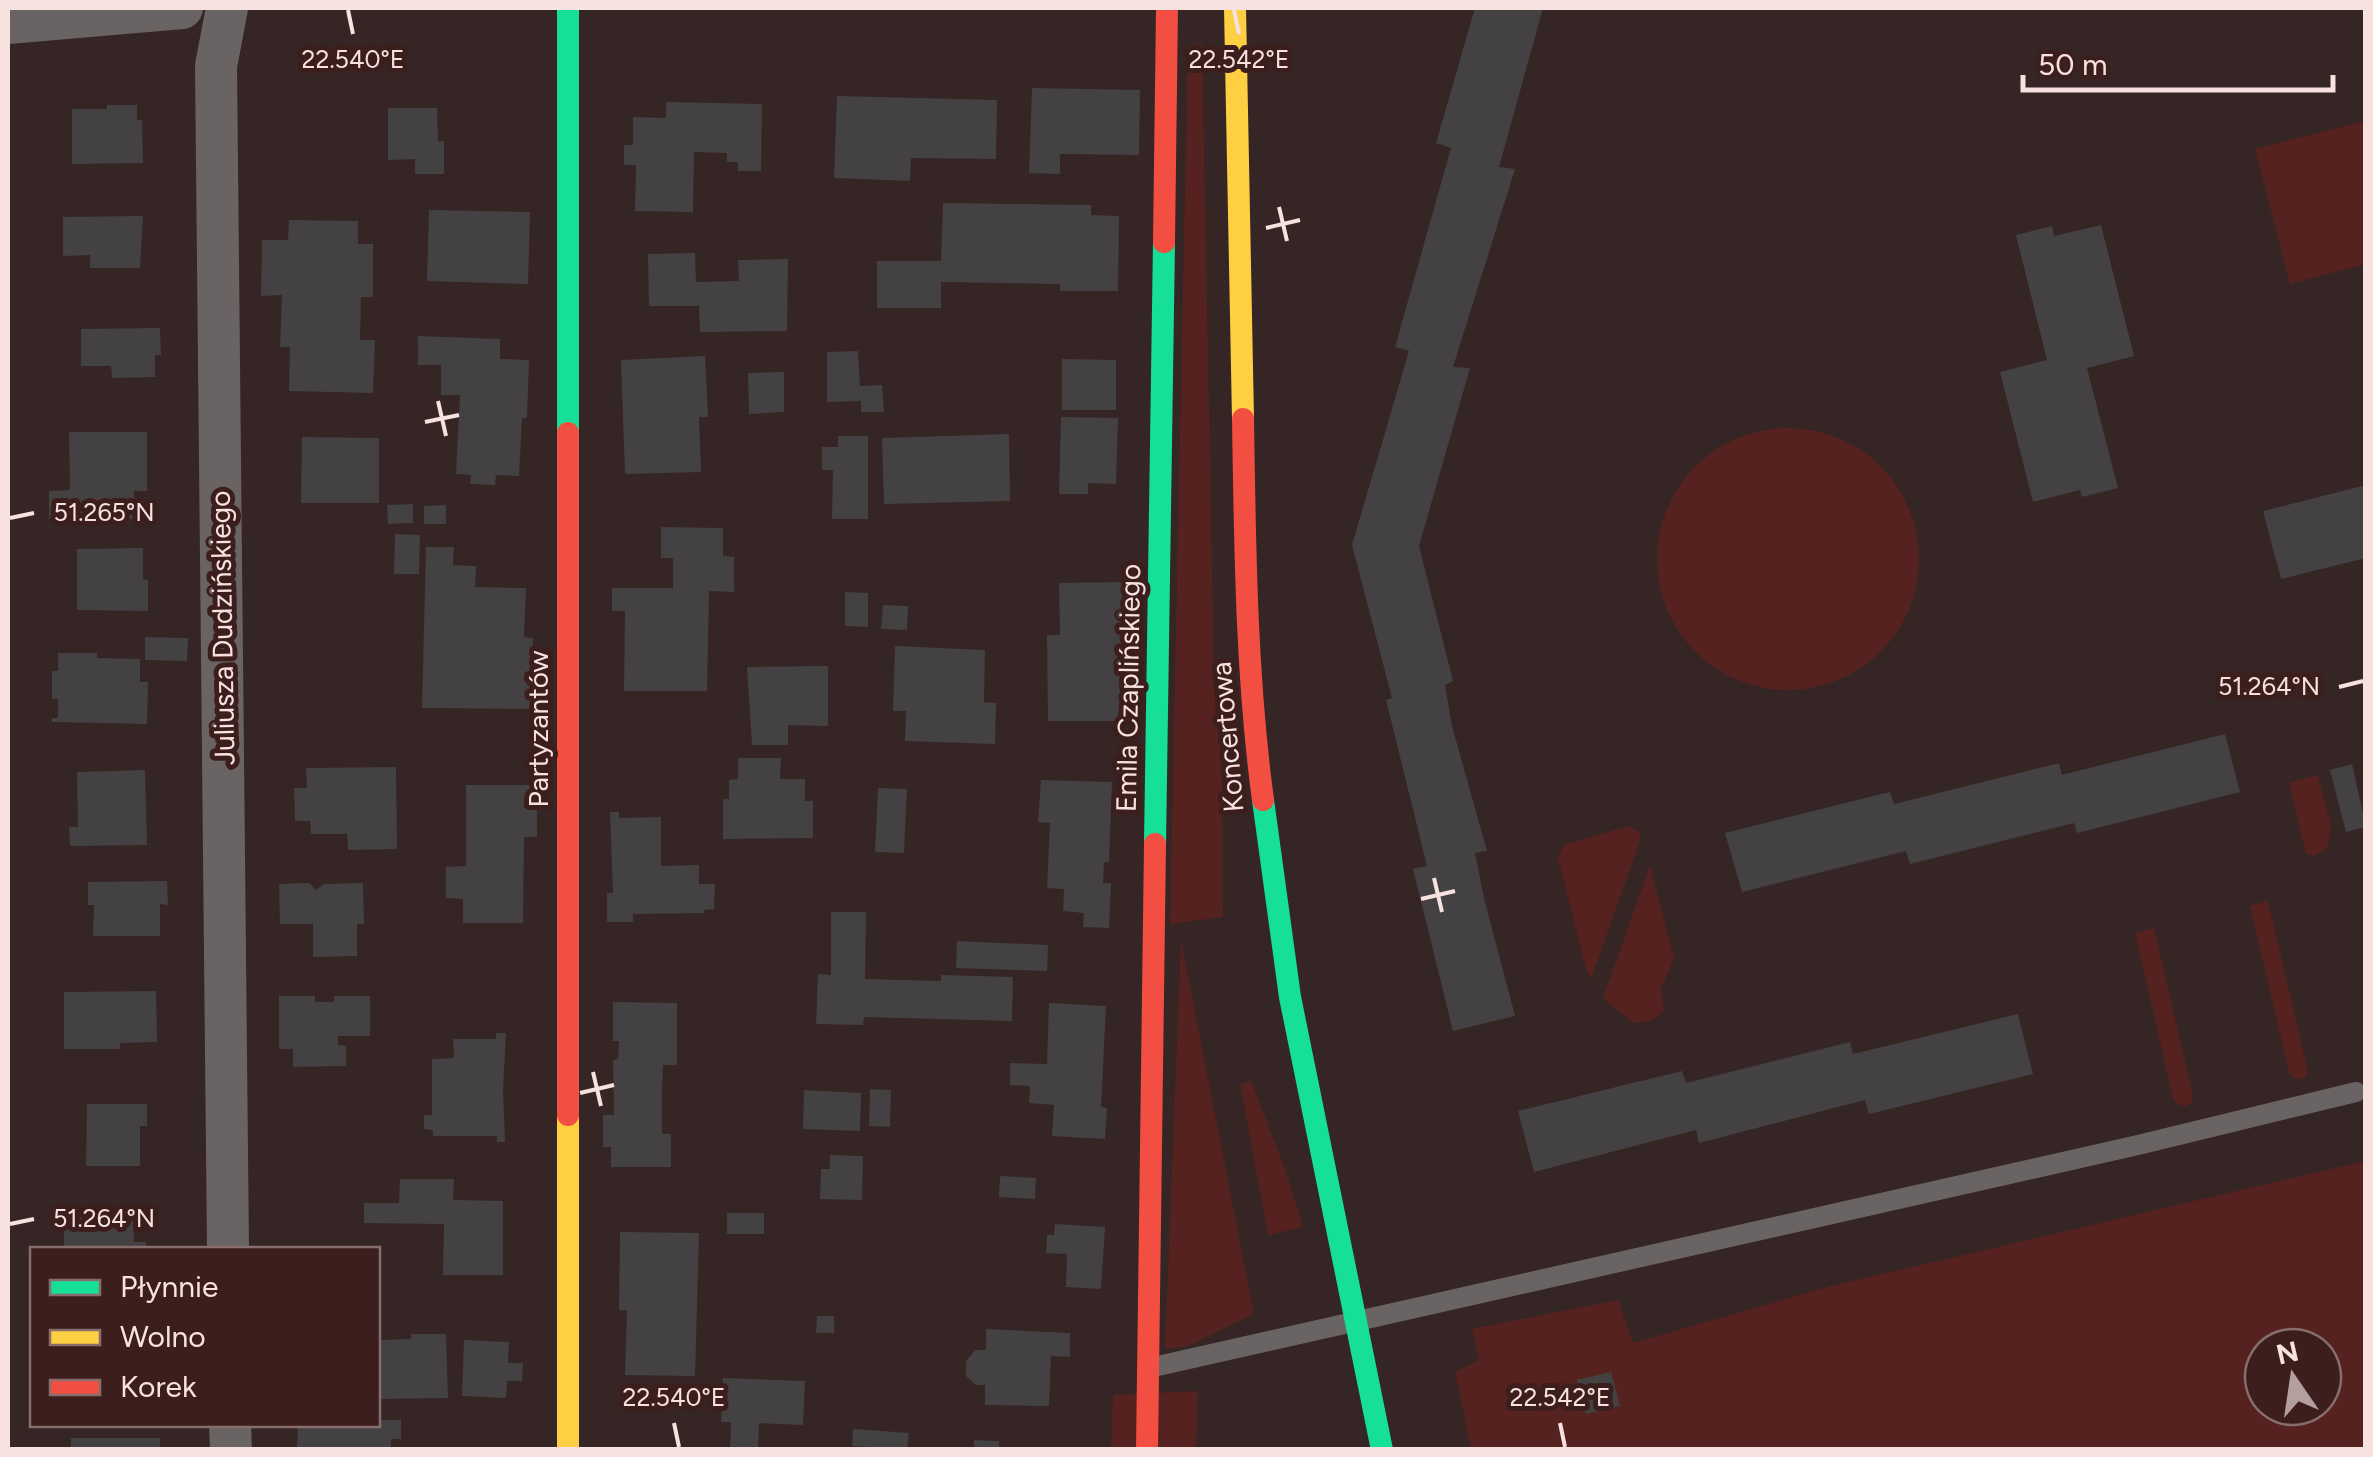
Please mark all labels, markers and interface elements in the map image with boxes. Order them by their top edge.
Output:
scale bar [2023,30,2333,92]
text: 22.540°E [301,44,405,74]
text: 22.542°E [1188,44,1290,74]
text: 50 m [2038,46,2107,83]
street label: Juliusza Dudzińskiego [203,490,241,766]
text: 51.265°N [54,497,154,527]
street label: Emila Czaplińskiego [1109,564,1147,812]
street label: Partyzantów [521,650,555,807]
street label: Koncertowa [1203,660,1251,814]
text: 51.264°N [2218,671,2320,701]
text: 51.264°N [53,1203,155,1233]
legend [30,1247,380,1427]
text: Płynnie [120,1268,218,1305]
text: Wolno [120,1318,206,1355]
north arrow [2243,1327,2343,1427]
text: N [2273,1334,2302,1372]
text: Korek [120,1368,197,1405]
text: 22.540°E [622,1382,726,1412]
text: 22.542°E [1509,1382,1611,1412]

